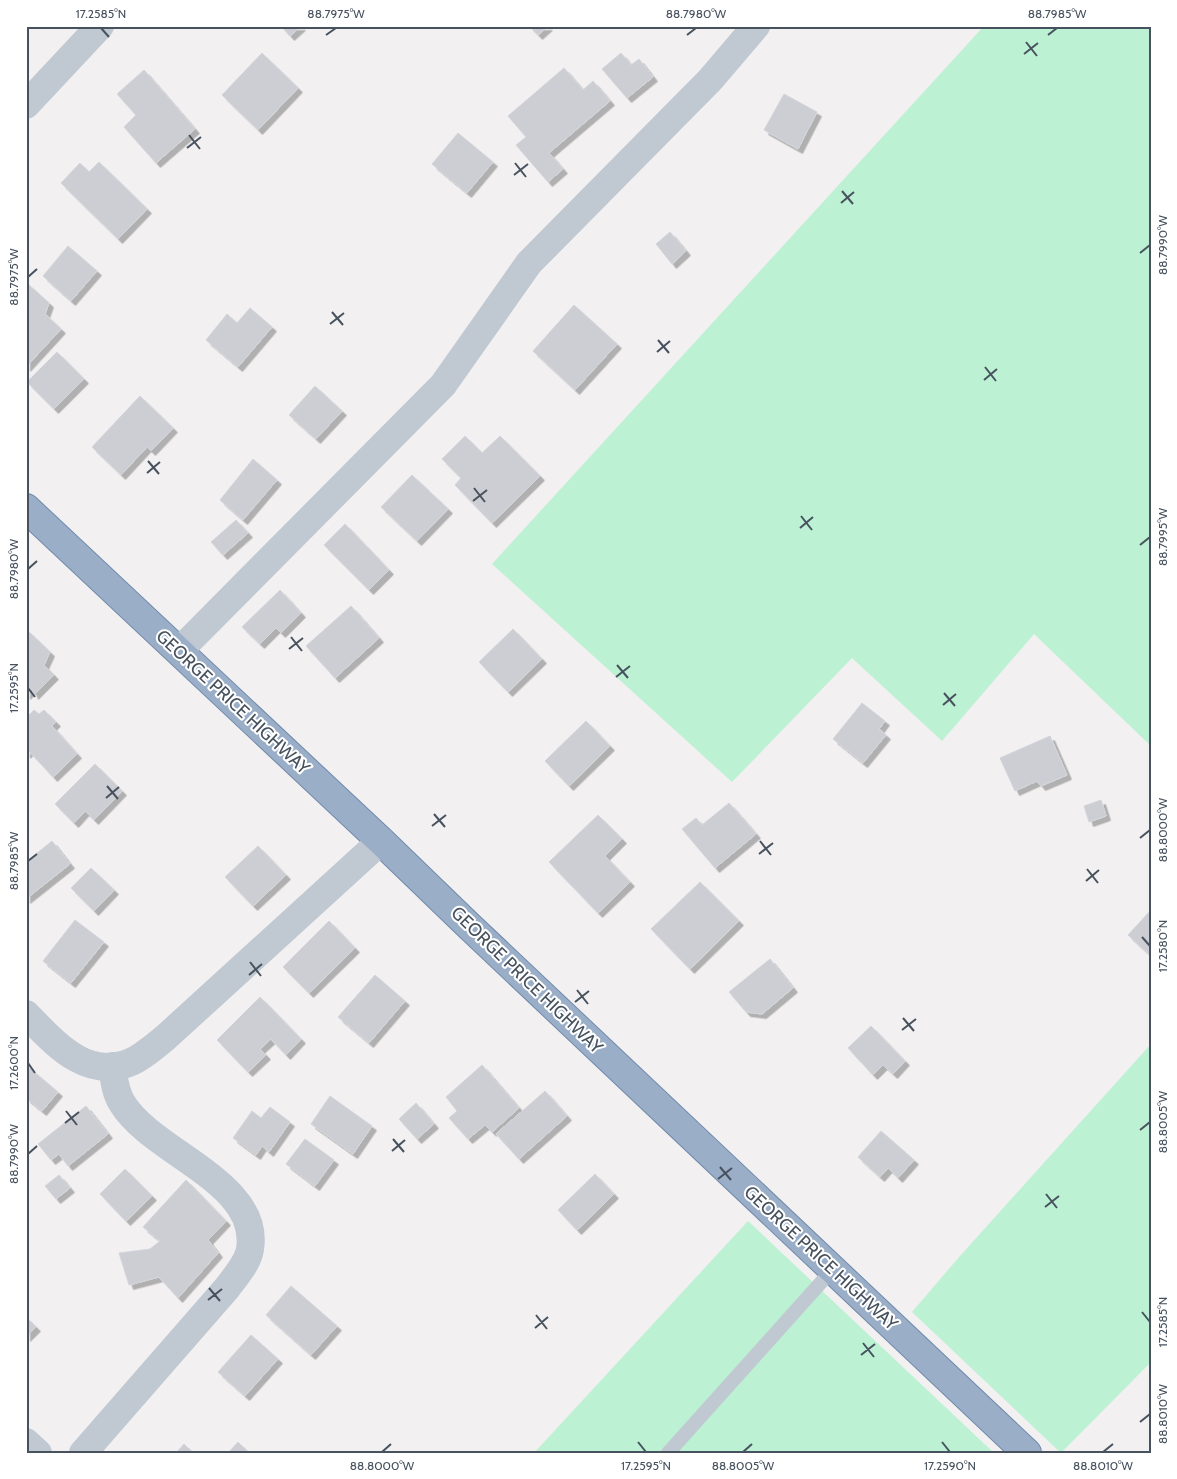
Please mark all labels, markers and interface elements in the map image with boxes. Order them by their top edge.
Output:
text: 17.2585°N [76,6,126,21]
text: 88.7975°W [307,6,365,21]
text: 88.7980°W [666,6,727,21]
text: 88.7985°W [1028,6,1087,21]
text: 88.7990°W [1155,214,1170,275]
text: 88.7975°W [6,248,21,306]
text: 88.7995°W [1155,507,1170,566]
text: 88.7980°W [6,538,21,599]
street label: GEORGE PRICE HIGHWAY [152,625,315,780]
text: 17.2595°N [6,663,21,713]
text: 88.8000°W [1155,797,1170,862]
text: 88.7985°W [6,831,21,890]
street label: GEORGE PRICE HIGHWAY [447,902,608,1059]
text: 17.2580°N [1155,920,1170,972]
text: 17.2600°N [6,1036,21,1090]
text: 88.8005°W [1155,1090,1170,1153]
text: 88.7990°W [6,1123,21,1184]
street label: GEORGE PRICE HIGHWAY [740,1181,903,1336]
text: 17.2585°N [1155,1297,1170,1347]
text: 88.8010°W [1155,1383,1170,1444]
text: 88.8000°W [350,1458,415,1473]
text: 17.2595°N [621,1458,671,1473]
text: 88.8005°W [712,1458,775,1473]
text: 17.2590°N [924,1458,976,1473]
text: 88.8010°W [1073,1458,1134,1473]

